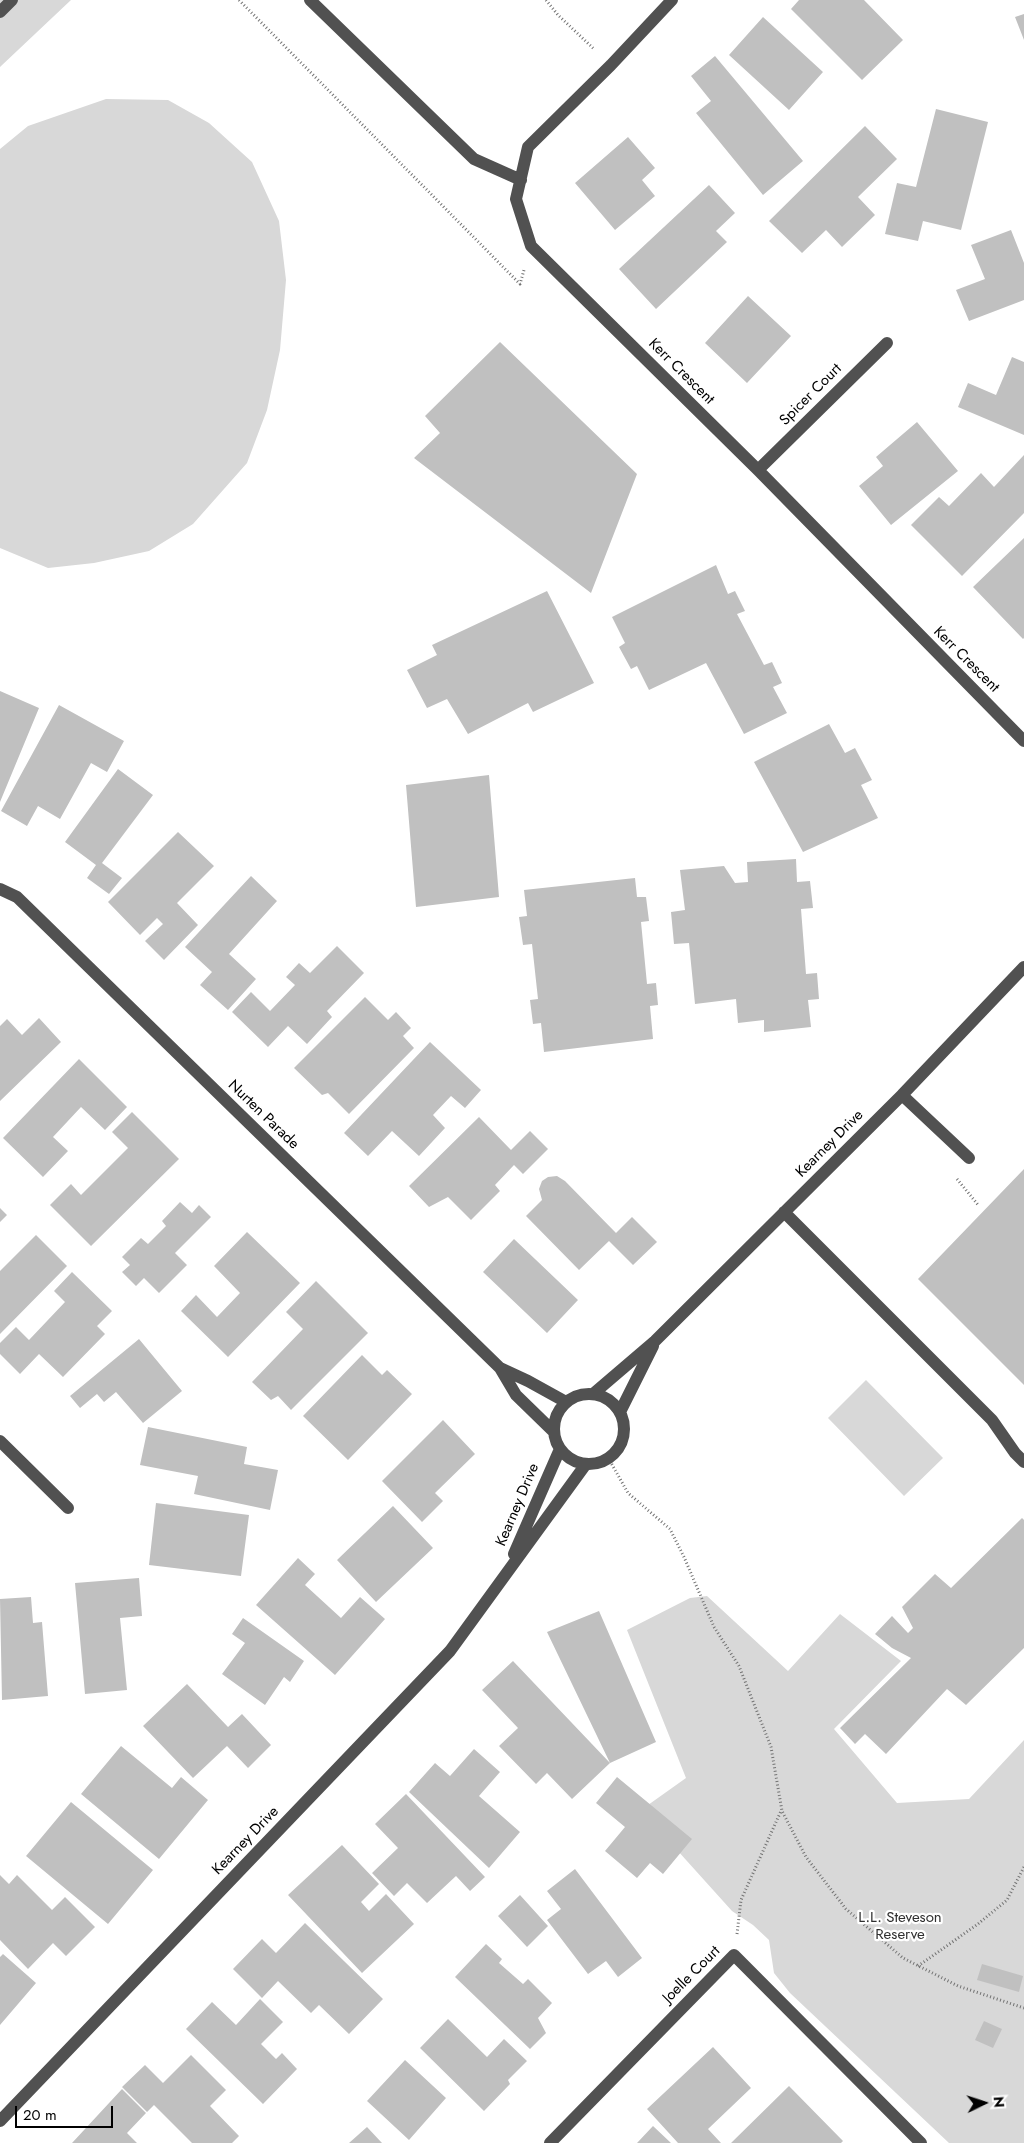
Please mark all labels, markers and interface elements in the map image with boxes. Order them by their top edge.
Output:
street label: Kerr Crescent [644,335,718,409]
street label: Spicer Court [776,360,846,430]
street label: Kerr Crescent [929,623,1003,697]
street label: Nurten Parade [224,1077,302,1153]
street label: Kearney Drive [793,1107,867,1181]
street label: Kearney Drive [493,1461,543,1549]
street label: Kearney Drive [209,1803,283,1879]
park label: L.L. Steveson Reserve [858,1909,942,1944]
street label: Joelle Court [660,1943,724,2007]
north arrow [959,2078,1009,2128]
scale bar [18,2096,115,2128]
text: N [989,2096,1009,2108]
text: 20 m [23,2104,57,2126]

